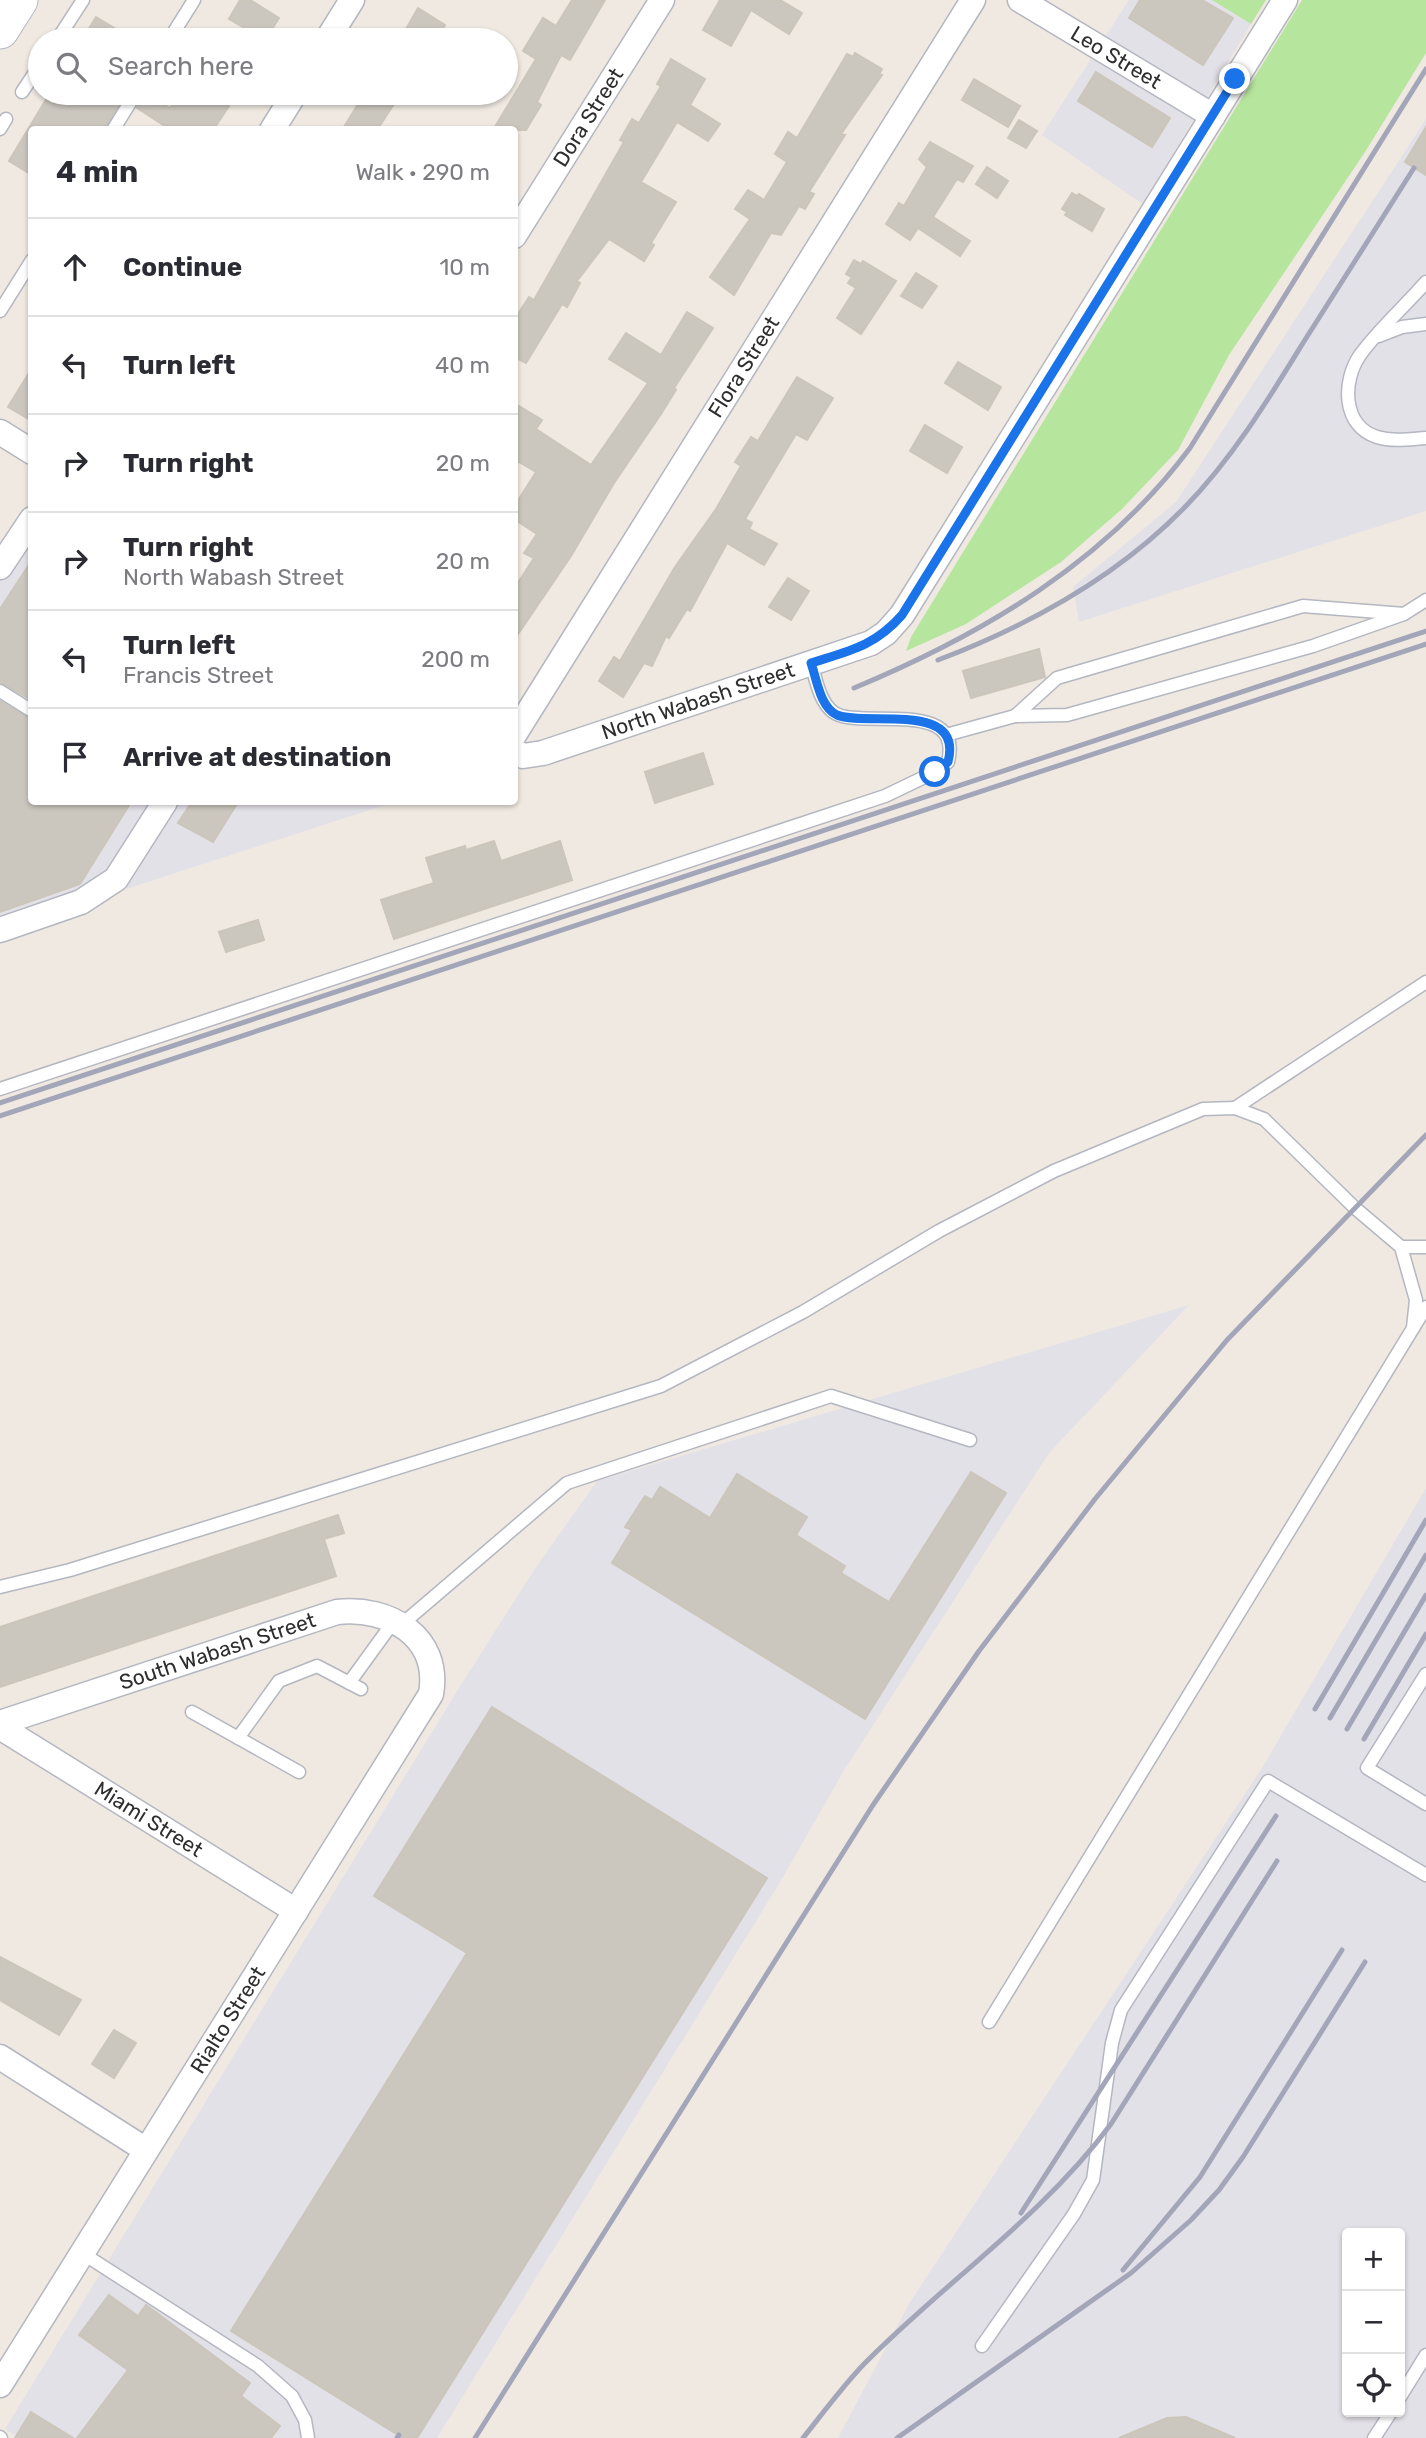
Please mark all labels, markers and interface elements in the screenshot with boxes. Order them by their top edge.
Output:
street label: Leo Street [1066,20,1166,94]
search box [28,28,518,105]
icon: search [52,48,90,86]
text: Search here [108,51,254,82]
street label: Dora Street [548,63,628,171]
route end [1219,63,1250,94]
text: 4 min [56,154,138,190]
text: Walk · 290 m [355,158,490,186]
icon: ahead [56,248,94,286]
text: Continue [123,252,242,283]
text: 10 m [439,253,490,281]
street label: Flora Street [702,311,784,422]
icon: left [56,346,94,384]
text: Turn left [123,350,235,381]
text: 40 m [435,351,490,379]
icon: right [56,444,94,482]
text: Turn right [123,448,253,479]
text: 20 m [436,449,490,477]
text: Turn right [123,532,253,563]
icon: right [56,542,94,580]
text: 20 m [436,547,490,575]
text: North Wabash Street [123,563,344,591]
text: Turn left [123,630,235,661]
icon: left [56,640,94,678]
text: 200 m [421,645,490,673]
street label: North Wabash Street [598,657,798,745]
text: Francis Street [123,661,273,689]
icon: arrive [56,738,94,776]
text: Arrive at destination [123,742,391,773]
route start [919,756,950,787]
street label: South Wabash Street [116,1607,319,1695]
street label: Miami Street [90,1776,208,1862]
street label: Rialto Street [185,1962,270,2078]
map controls [1342,2228,1405,2417]
button: + [1342,2228,1405,2291]
button: − [1342,2291,1405,2354]
button: locate [1342,2354,1405,2417]

